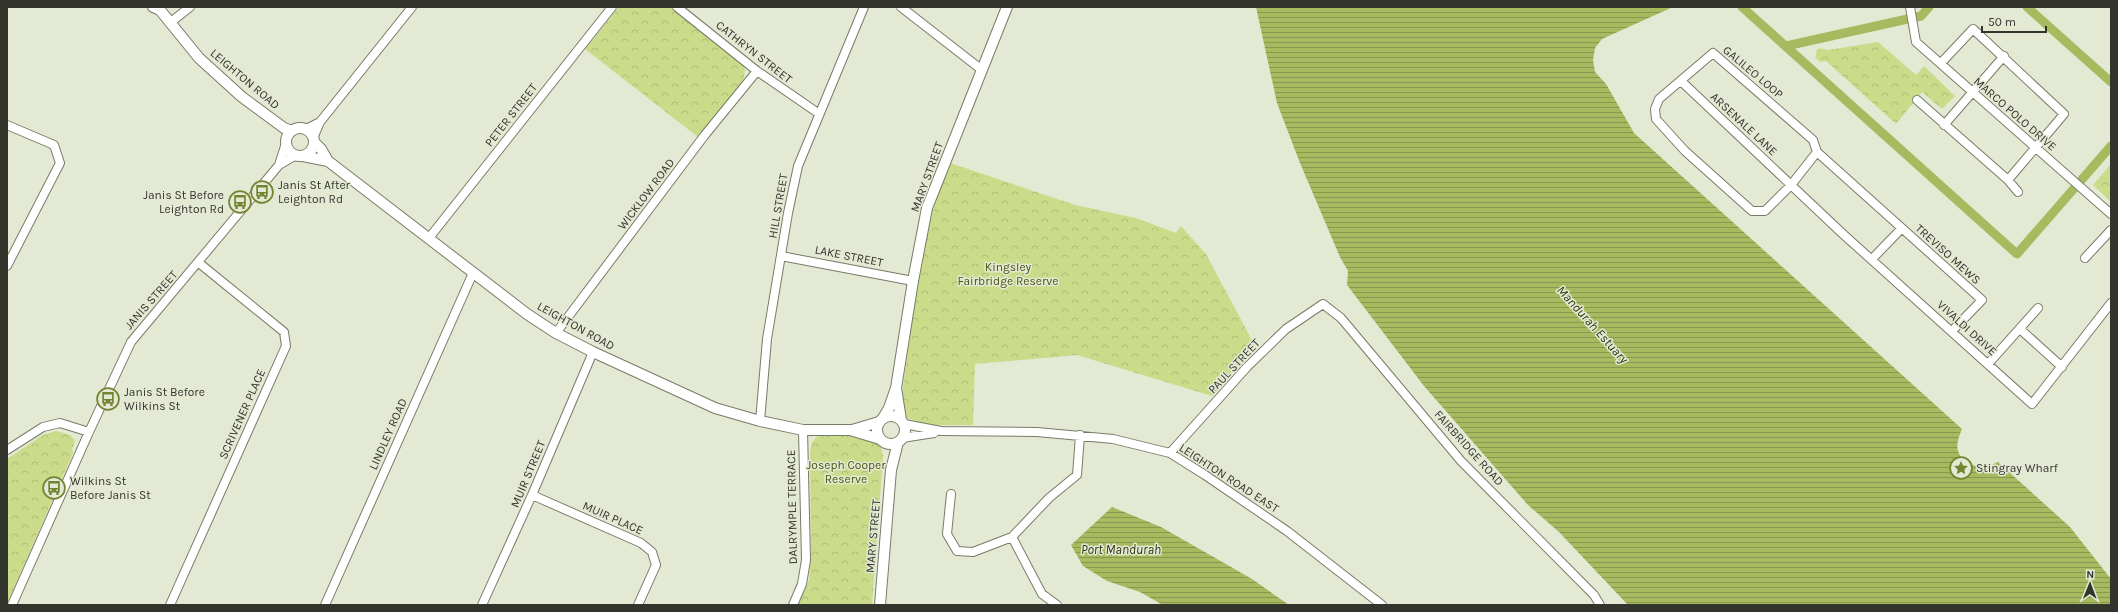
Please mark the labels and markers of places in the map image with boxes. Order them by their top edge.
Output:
place label: Janis St After Leighton Rd [278,178,351,206]
bus stop icon: Janis St After Leighton Rd [249,179,275,205]
place label: Janis St Before Leighton Rd [143,188,224,216]
bus stop icon: Janis St Before Leighton Rd [227,189,253,215]
place label: Janis St Before Wilkins St [124,385,205,413]
bus stop icon: Janis St Before Wilkins St [95,386,121,412]
place icon: Stingray Wharf [1948,455,1974,481]
place label: Stingray Wharf [1976,461,2059,475]
place label: Wilkins St Before Janis St [70,474,151,502]
bus stop icon: Wilkins St Before Janis St [41,475,67,501]

